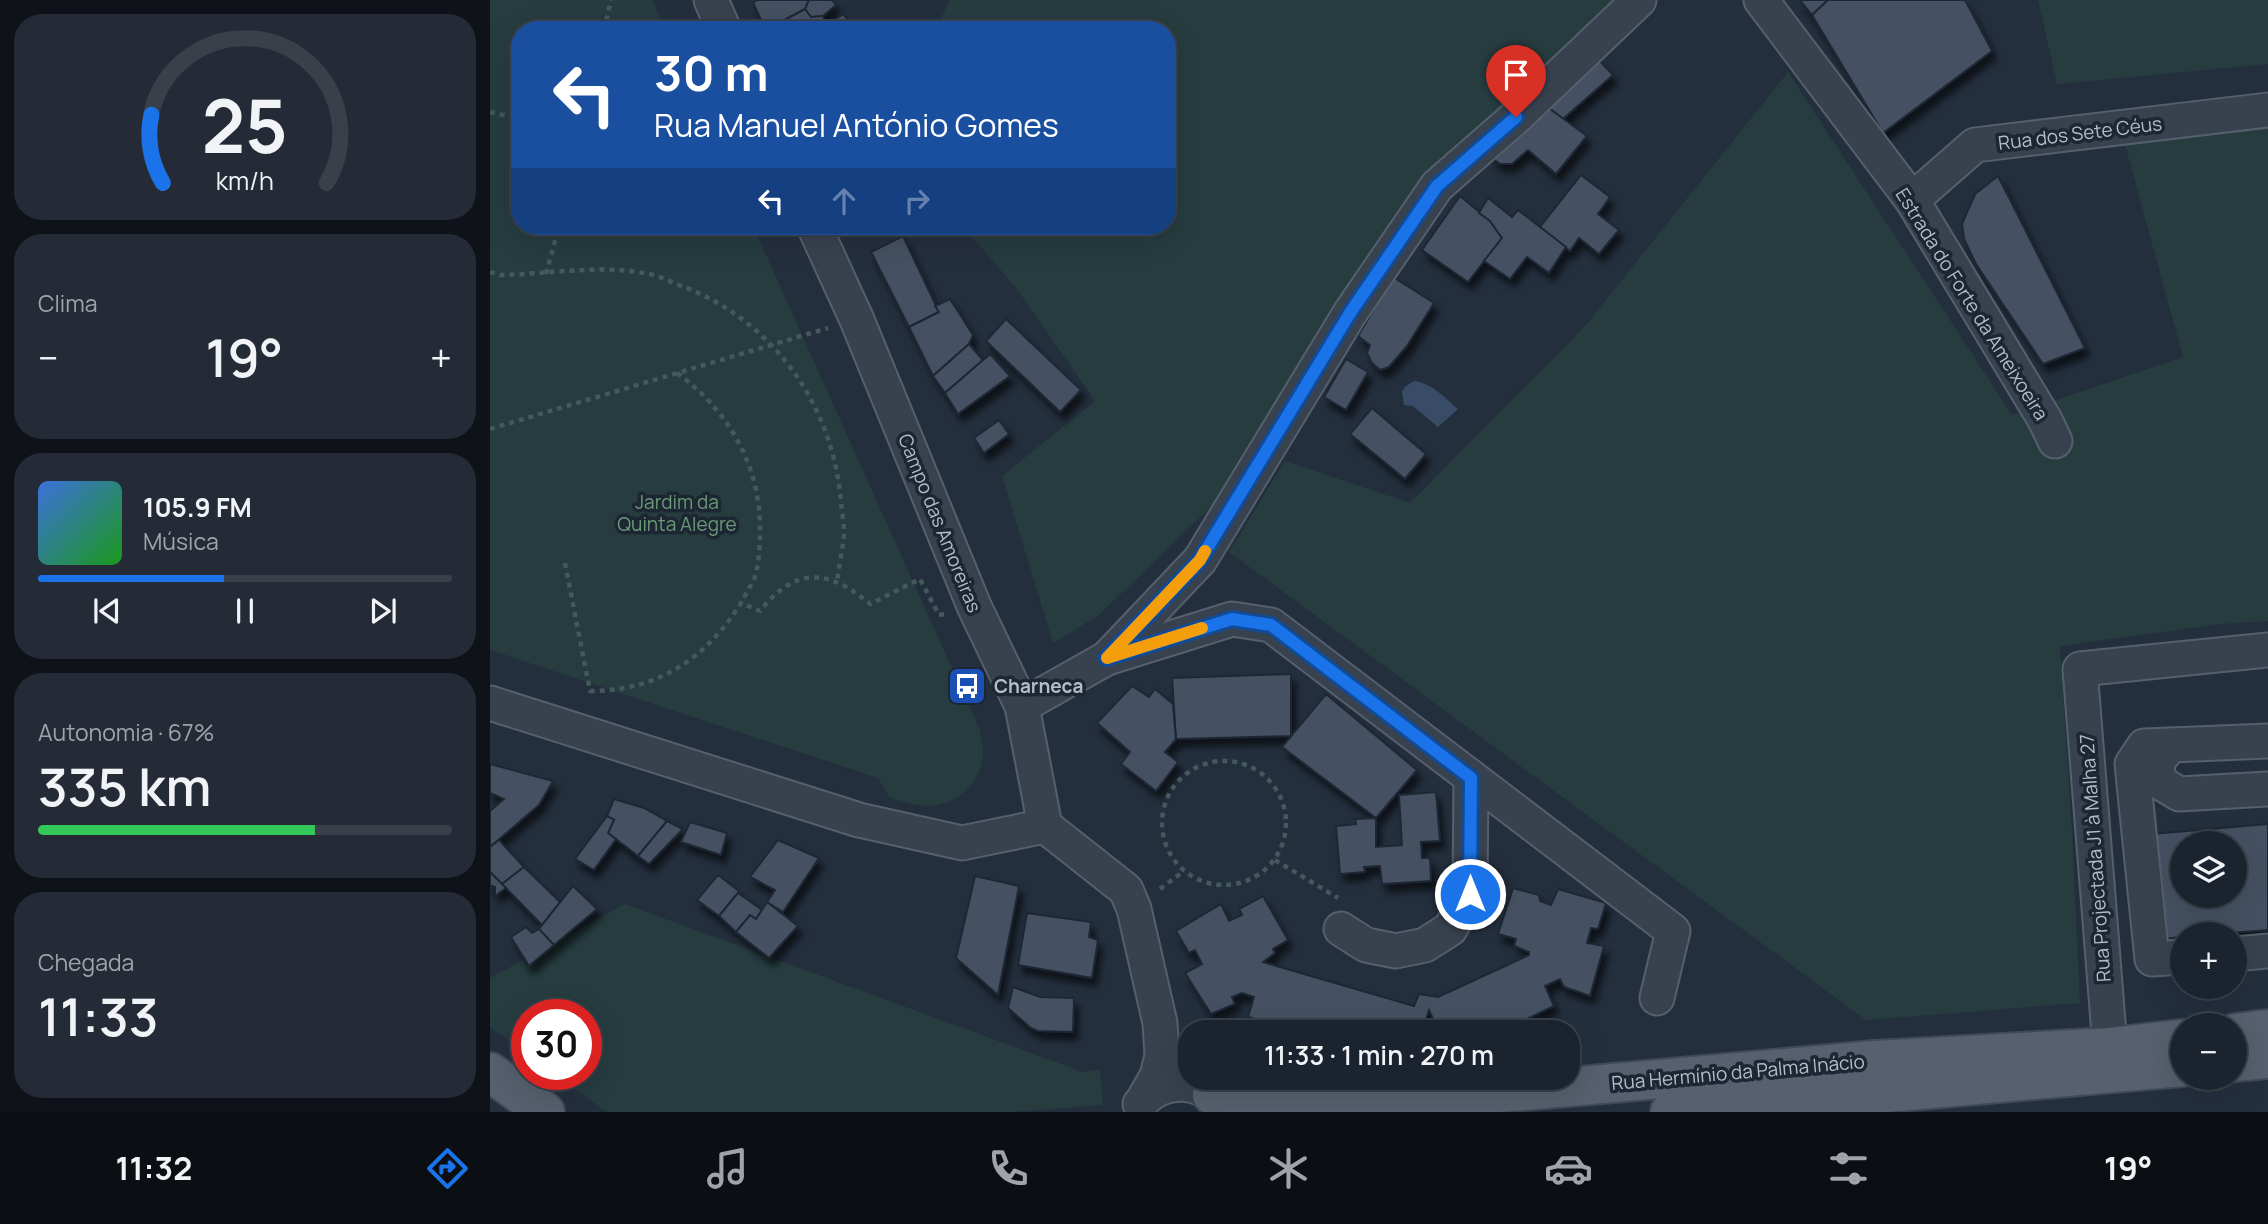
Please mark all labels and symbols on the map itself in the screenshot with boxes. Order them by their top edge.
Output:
pin [1486,45,1546,117]
street label: Rua dos Sete Céus [1997,110,2163,156]
street label: Estrada do Forte da Ameixoeira [1890,183,2054,425]
street label: Campo das Amoreiras [892,430,988,616]
park label: Jardim da Quinta Alegre [617,489,737,537]
bus stop icon: Charneca [946,665,988,707]
place label: Charneca [994,673,1083,699]
street label: Rua Projectada J1 à Malha 27 [2073,733,2117,983]
position arrow [1433,857,1507,931]
speed limit sign: 30 [511,999,602,1090]
street label: Rua Hermínio da Palma Inácio [1610,1048,1866,1096]

